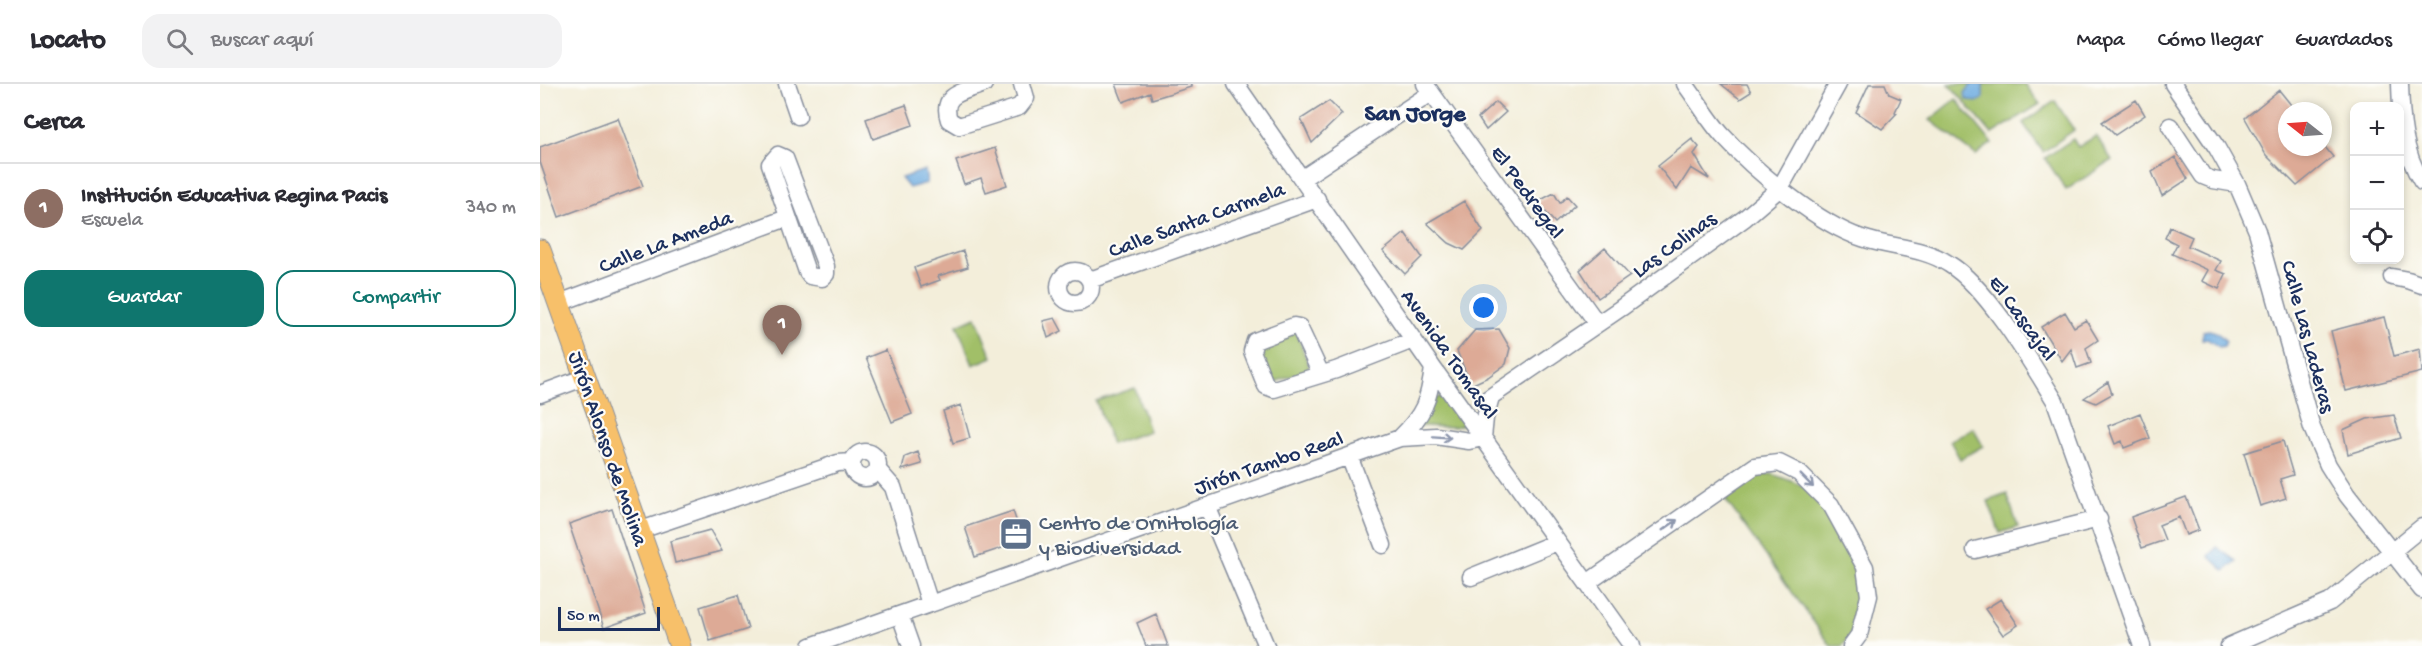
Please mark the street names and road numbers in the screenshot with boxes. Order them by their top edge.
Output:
street label: El Pedregal [1483,142,1568,245]
street label: Calle Santa Carmela [1106,178,1290,266]
street label: Calle La Ameda [596,206,738,281]
street label: Las Colinas [1628,207,1723,285]
street label: Calle Las Laderas [2273,258,2339,417]
street label: El Cascajal [1981,272,2061,367]
street label: Avenida Tomasal [1393,285,1502,425]
street label: Jirón Alonso de Molina [561,349,652,551]
street label: Jirón Tambo Real [1191,427,1347,502]

